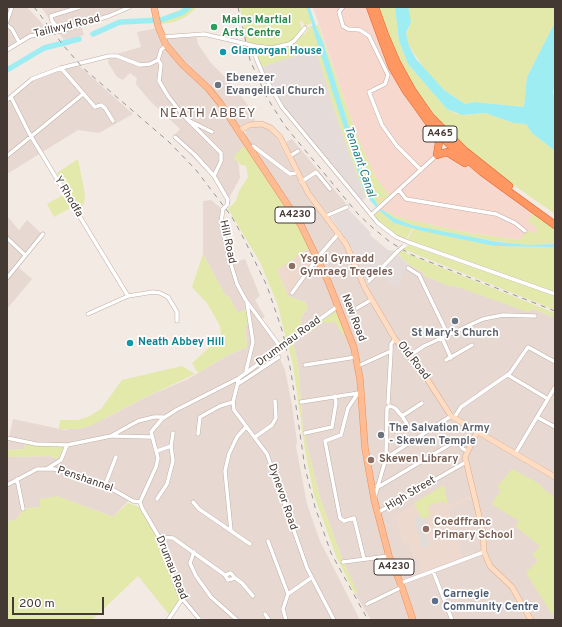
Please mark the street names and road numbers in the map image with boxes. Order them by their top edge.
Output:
street label: Taillwyd Road [32,12,102,42]
road number: A465 [423,126,457,142]
street label: Y Rhodfa [51,174,85,220]
road number: A4230 [275,207,315,223]
street label: Hill Road [216,219,238,265]
street label: New Road [338,293,368,343]
street label: Drummau Road [254,314,324,370]
street label: Old Road [394,339,432,383]
street label: Dynevor Road [264,462,300,532]
street label: Penshannel [55,464,115,496]
street label: High Street [384,474,438,514]
street label: Drumau Road [152,534,190,602]
road number: A4230 [374,559,414,575]

